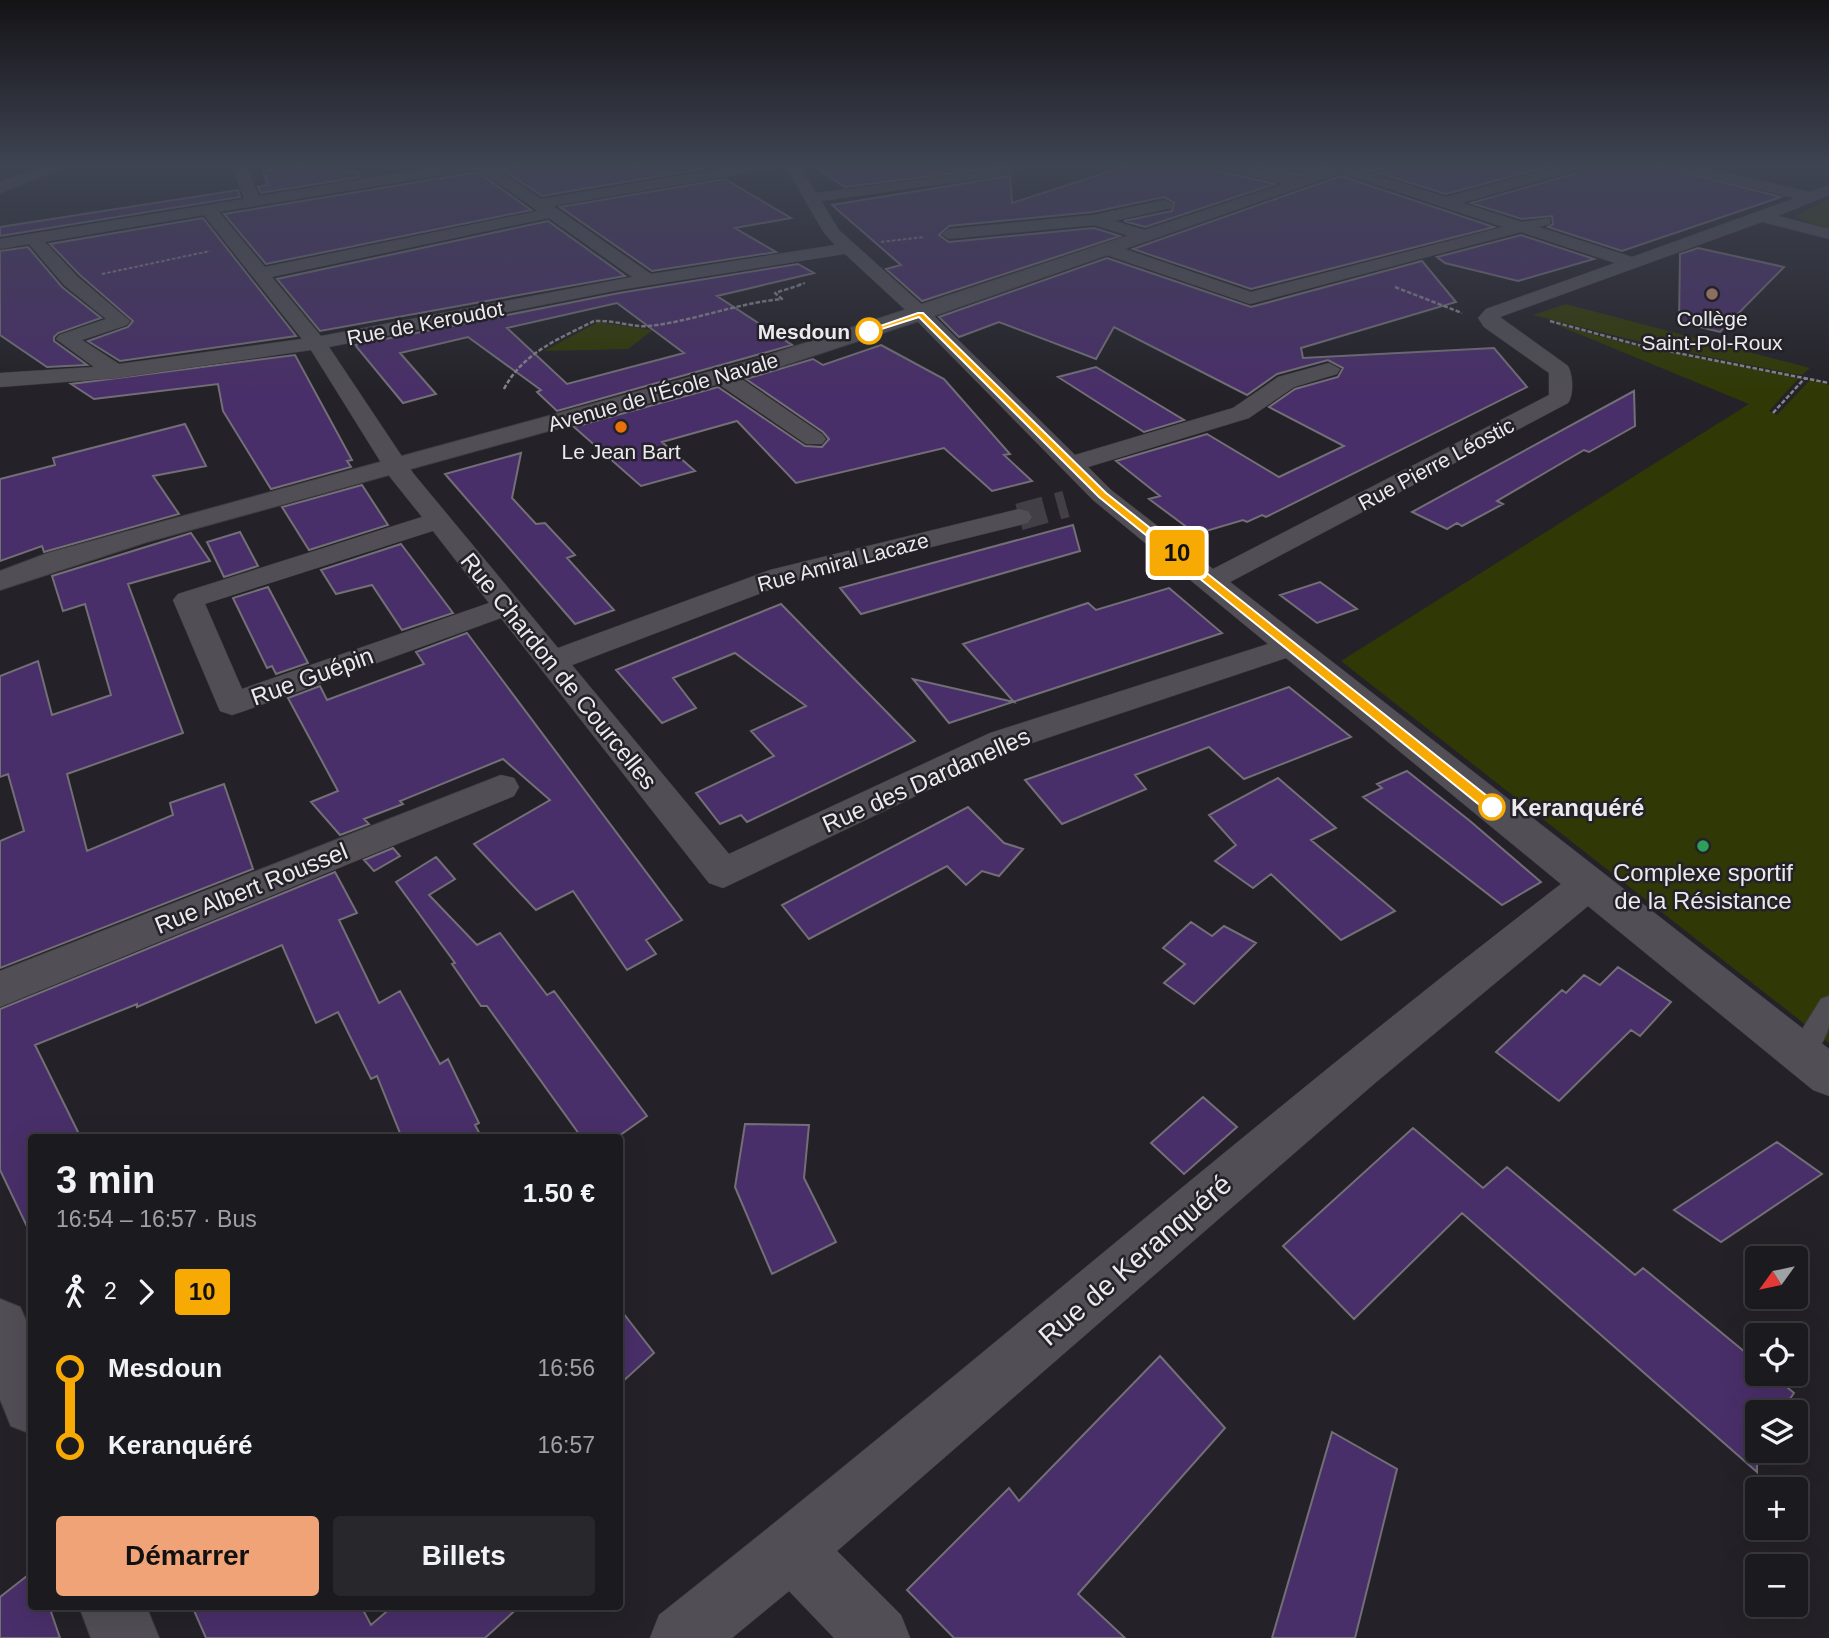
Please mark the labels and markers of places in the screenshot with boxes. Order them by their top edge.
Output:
marker: Collège Saint-Pol-Roux [1704,286,1720,302]
place label: Collège Saint-Pol-Roux [1641,307,1783,354]
marker: Mesdoun [856,318,882,344]
place label: Mesdoun [758,320,850,343]
marker: Le Jean Bart [613,419,629,435]
place label: Le Jean Bart [561,440,681,463]
marker: Keranquéré [1479,794,1505,820]
place label: Keranquéré [1511,794,1644,821]
marker: Complexe sportif de la Résistance [1695,838,1711,854]
place label: Complexe sportif de la Résistance [1613,859,1793,914]

